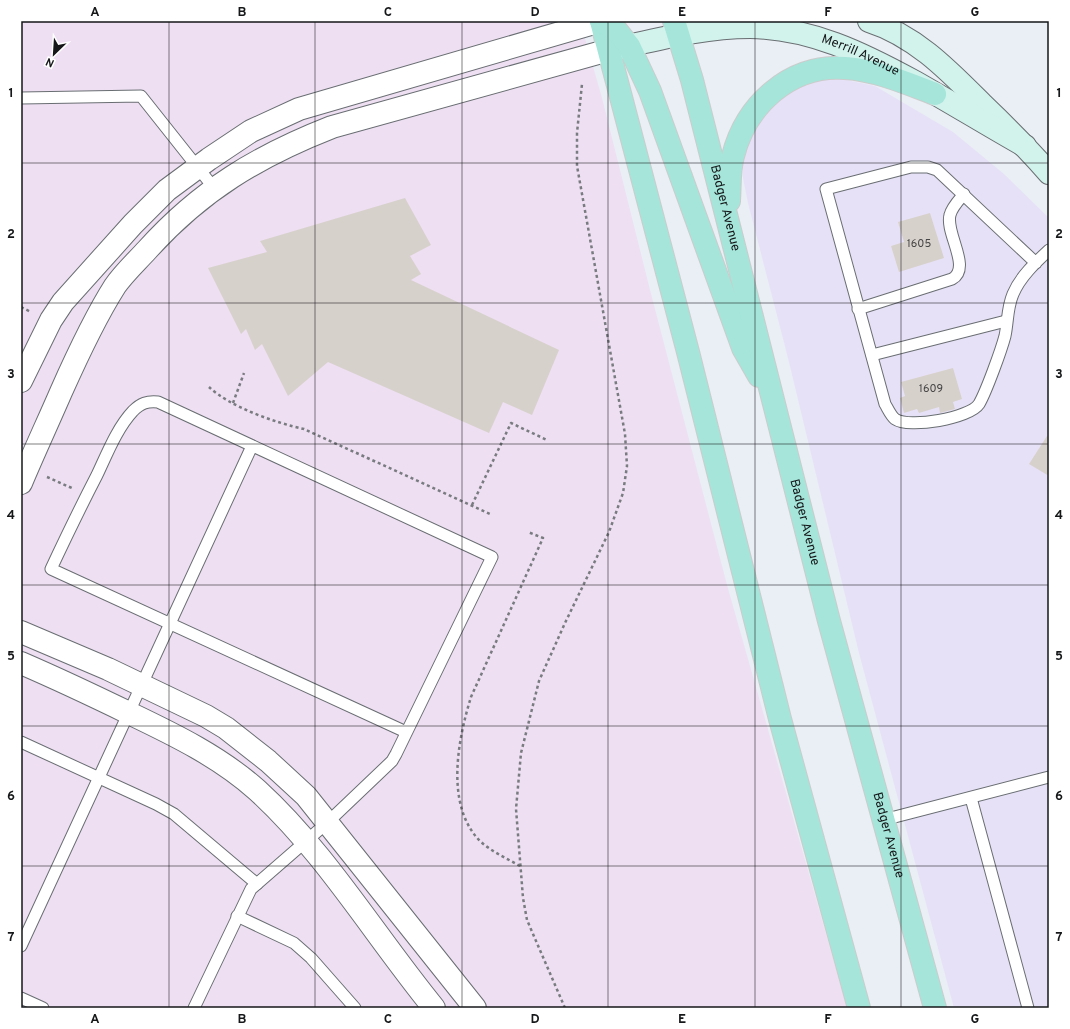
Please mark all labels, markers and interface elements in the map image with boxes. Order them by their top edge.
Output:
text: A [90,5,100,21]
text: B [238,5,247,21]
text: C [384,5,392,21]
text: D [530,5,540,21]
text: E [678,5,686,21]
text: F [824,5,832,21]
text: G [971,5,980,21]
street label: Merrill Avenue [819,32,902,80]
north arrow [34,34,74,74]
text: N [44,54,57,70]
text: 1 [8,86,14,102]
text: 1 [1056,86,1062,102]
street label: Badger Avenue [706,163,743,253]
text: 2 [7,227,15,243]
text: 2 [1055,227,1063,243]
house number: 1605 [907,237,931,251]
text: 3 [7,367,15,383]
text: 3 [1055,367,1063,383]
house number: 1609 [919,382,943,396]
street label: Badger Avenue [785,477,823,567]
text: 4 [7,508,15,524]
text: 4 [1055,508,1063,524]
text: 5 [7,649,15,665]
text: 5 [1055,649,1063,665]
text: 6 [7,789,15,805]
text: 6 [1055,789,1063,805]
street label: Badger Avenue [868,791,907,880]
text: 7 [8,930,15,946]
text: 7 [1056,930,1063,946]
text: A [90,1012,100,1028]
text: B [238,1012,247,1028]
text: C [384,1012,392,1028]
text: D [530,1012,540,1028]
text: E [678,1012,686,1028]
text: F [824,1012,832,1028]
text: G [971,1012,980,1028]

